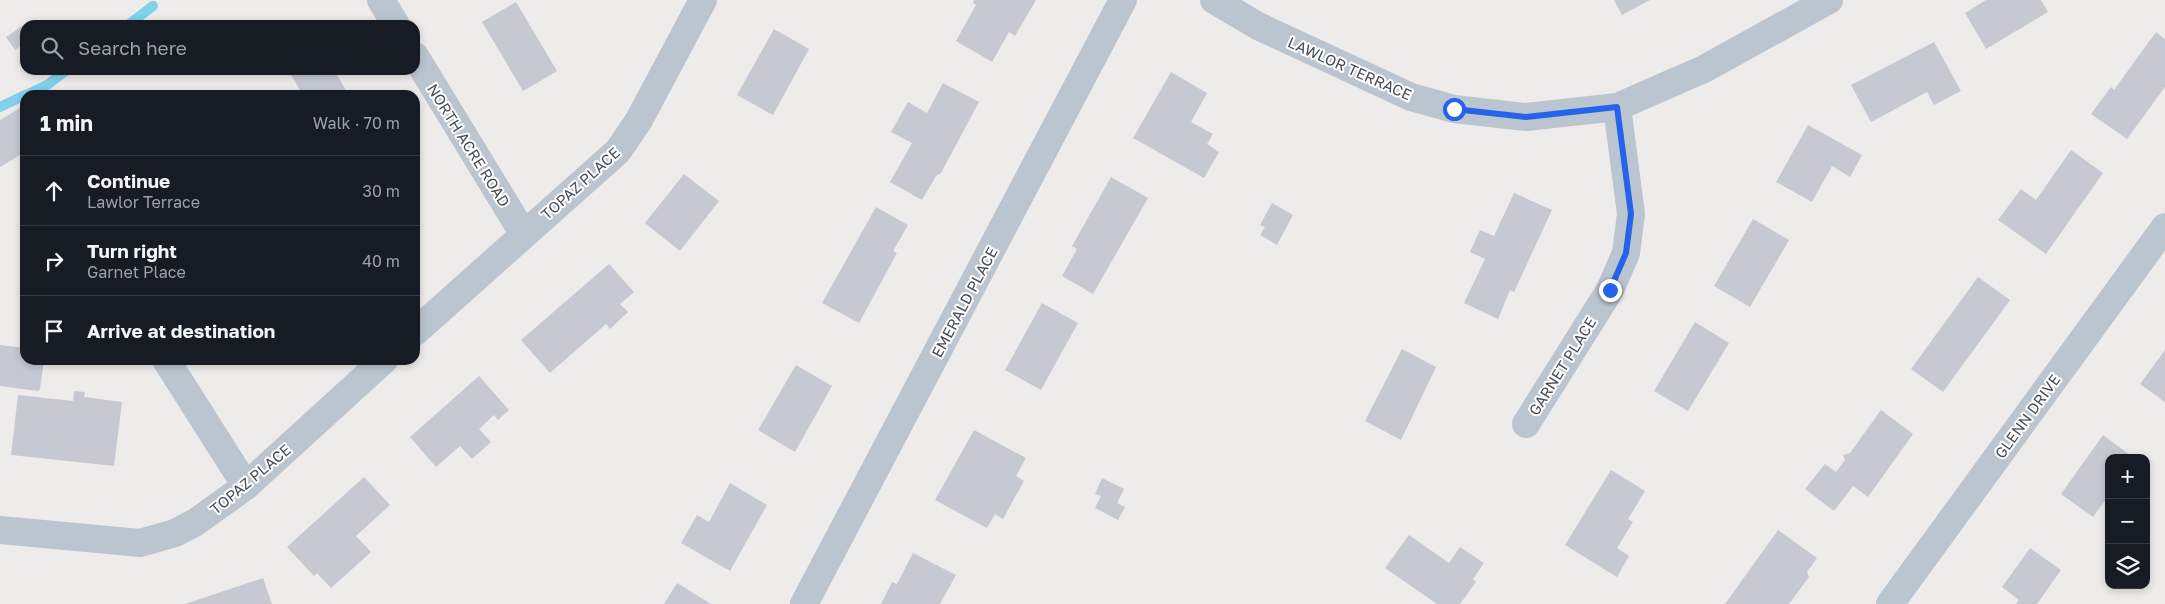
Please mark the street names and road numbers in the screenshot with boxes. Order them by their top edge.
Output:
street label: LAWLOR TERRACE [1285,33,1415,103]
street label: NORTH ACRE ROAD [424,80,514,210]
street label: TOPAZ PLACE [537,143,623,223]
street label: EMERALD PLACE [927,244,1001,360]
street label: GARNET PLACE [1525,314,1599,418]
street label: GLENN DRIVE [1990,370,2064,462]
street label: TOPAZ PLACE [206,440,294,518]

